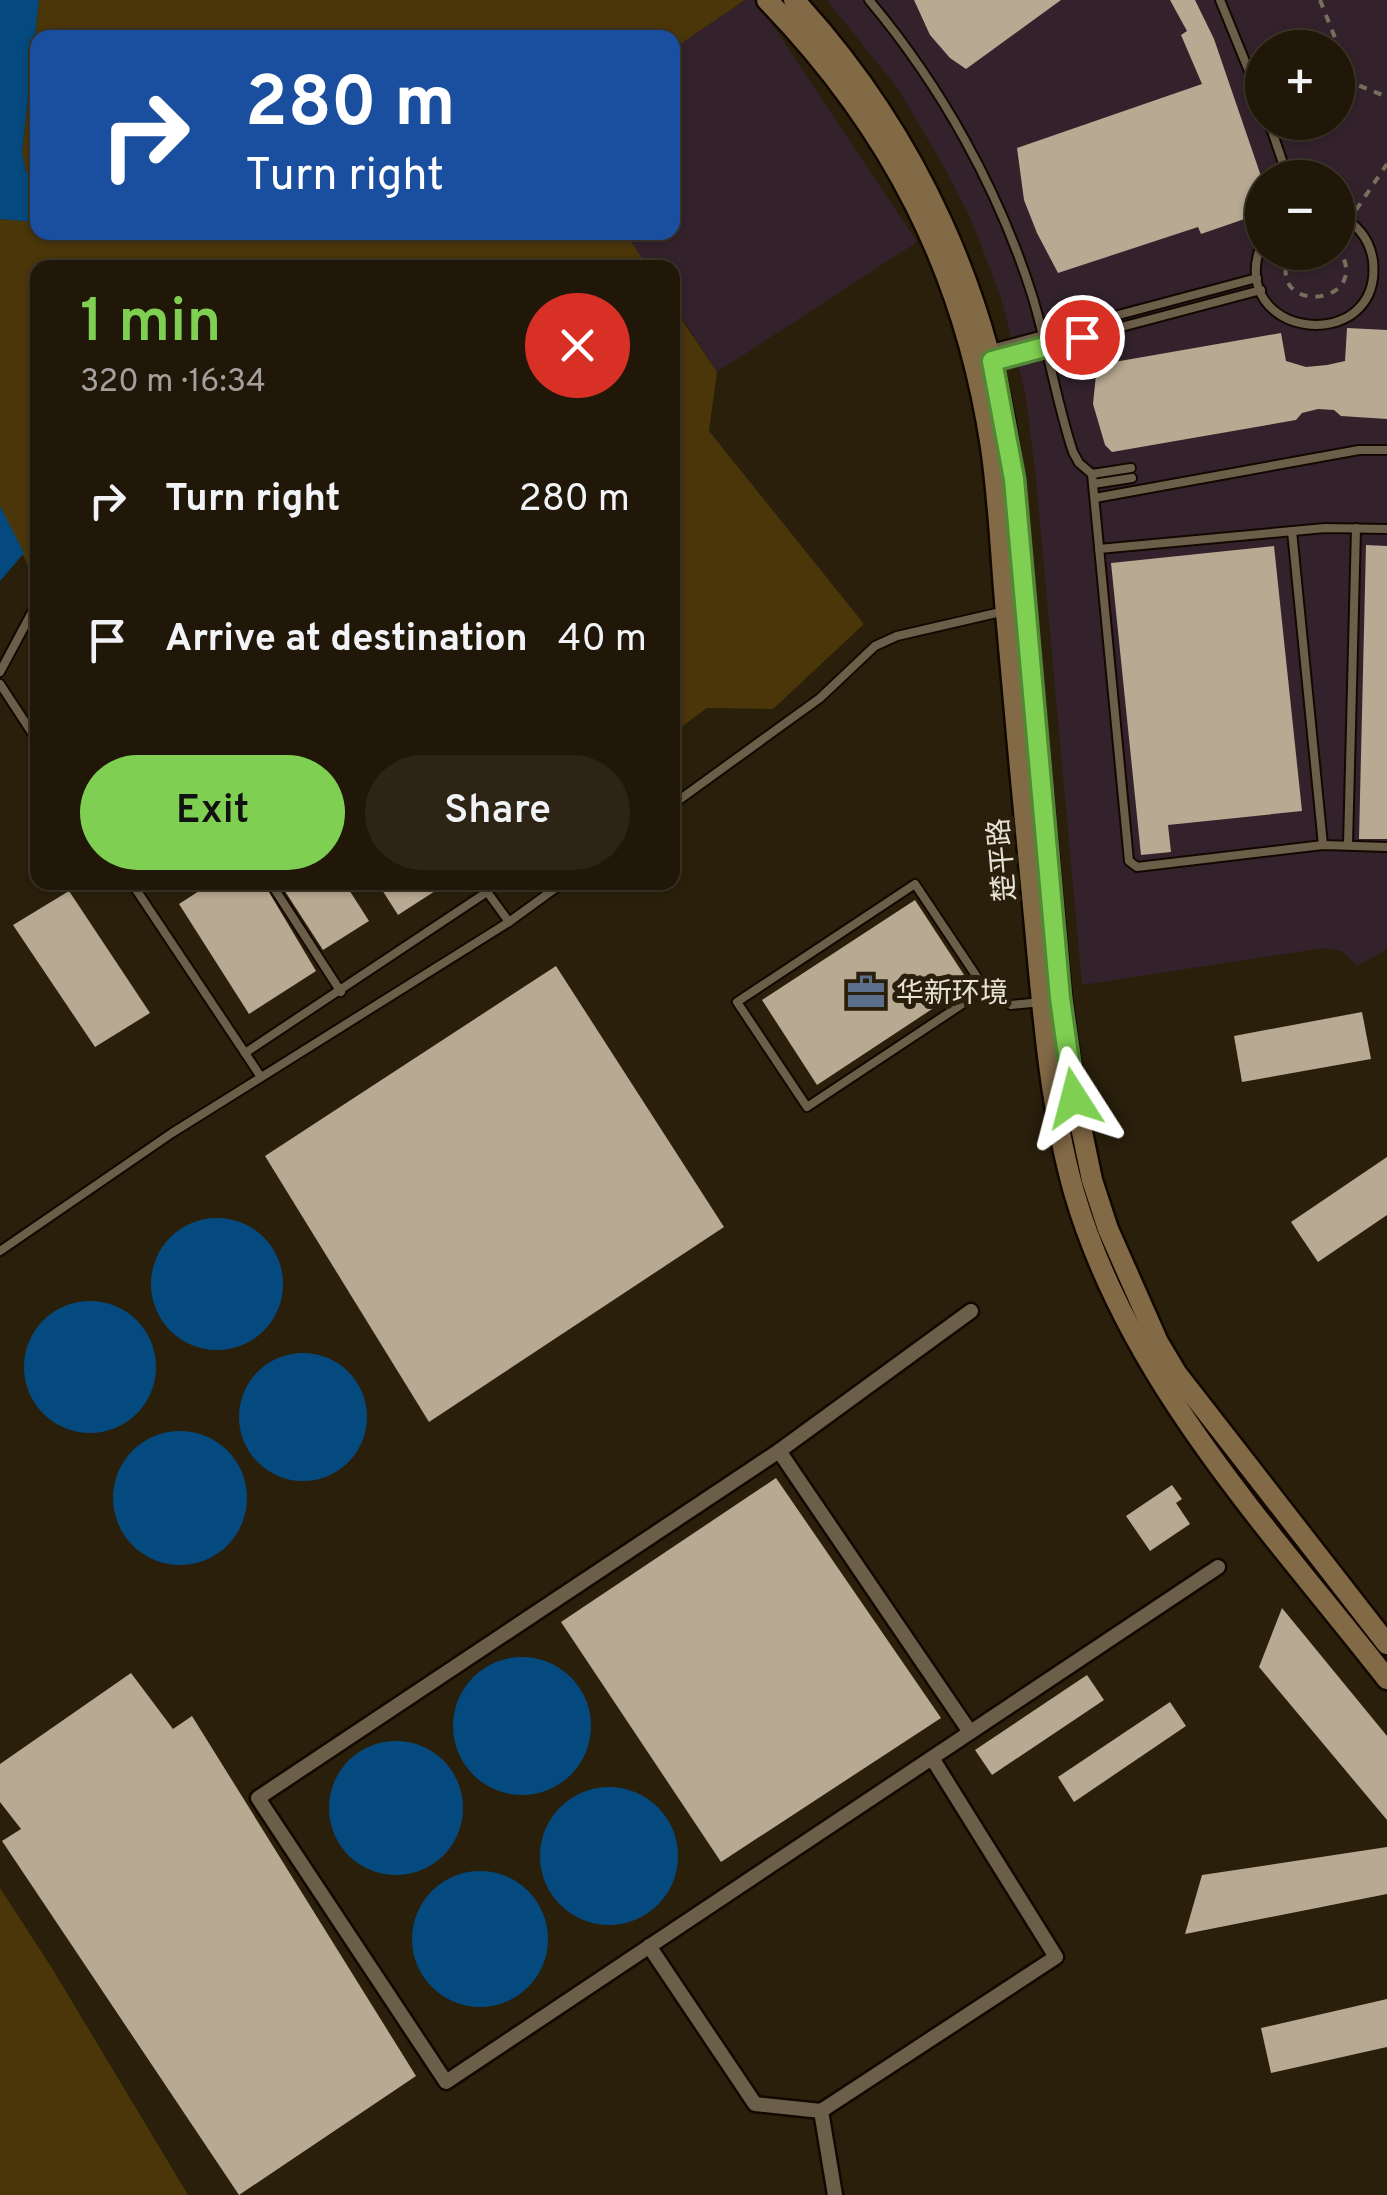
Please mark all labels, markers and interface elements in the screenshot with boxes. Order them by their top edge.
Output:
map controls [1245,30,1355,270]
button: + [1245,30,1355,140]
text: 280 m [245,62,456,151]
icon: right [80,70,210,200]
text: Turn right [245,149,444,206]
button: − [1245,160,1355,270]
text: 1 min [80,287,221,363]
button: close [525,293,630,398]
pin [1040,295,1125,380]
icon: arrive [1055,310,1110,365]
text: 320 m · 16:34 [80,363,266,403]
icon: right [80,473,135,528]
text: Turn right [165,476,340,525]
text: 280 m [518,476,630,525]
icon: arrive [80,613,135,668]
text: Arrive at destination [165,616,528,665]
text: 40 m [558,616,647,665]
button: Exit [80,755,345,870]
button: Share [365,755,630,870]
street label: 楚平路 [982,816,1026,903]
office icon: 华新环境 [845,971,887,1013]
place label: 华新环境 [896,977,1008,1013]
position arrow [1022,1046,1126,1150]

